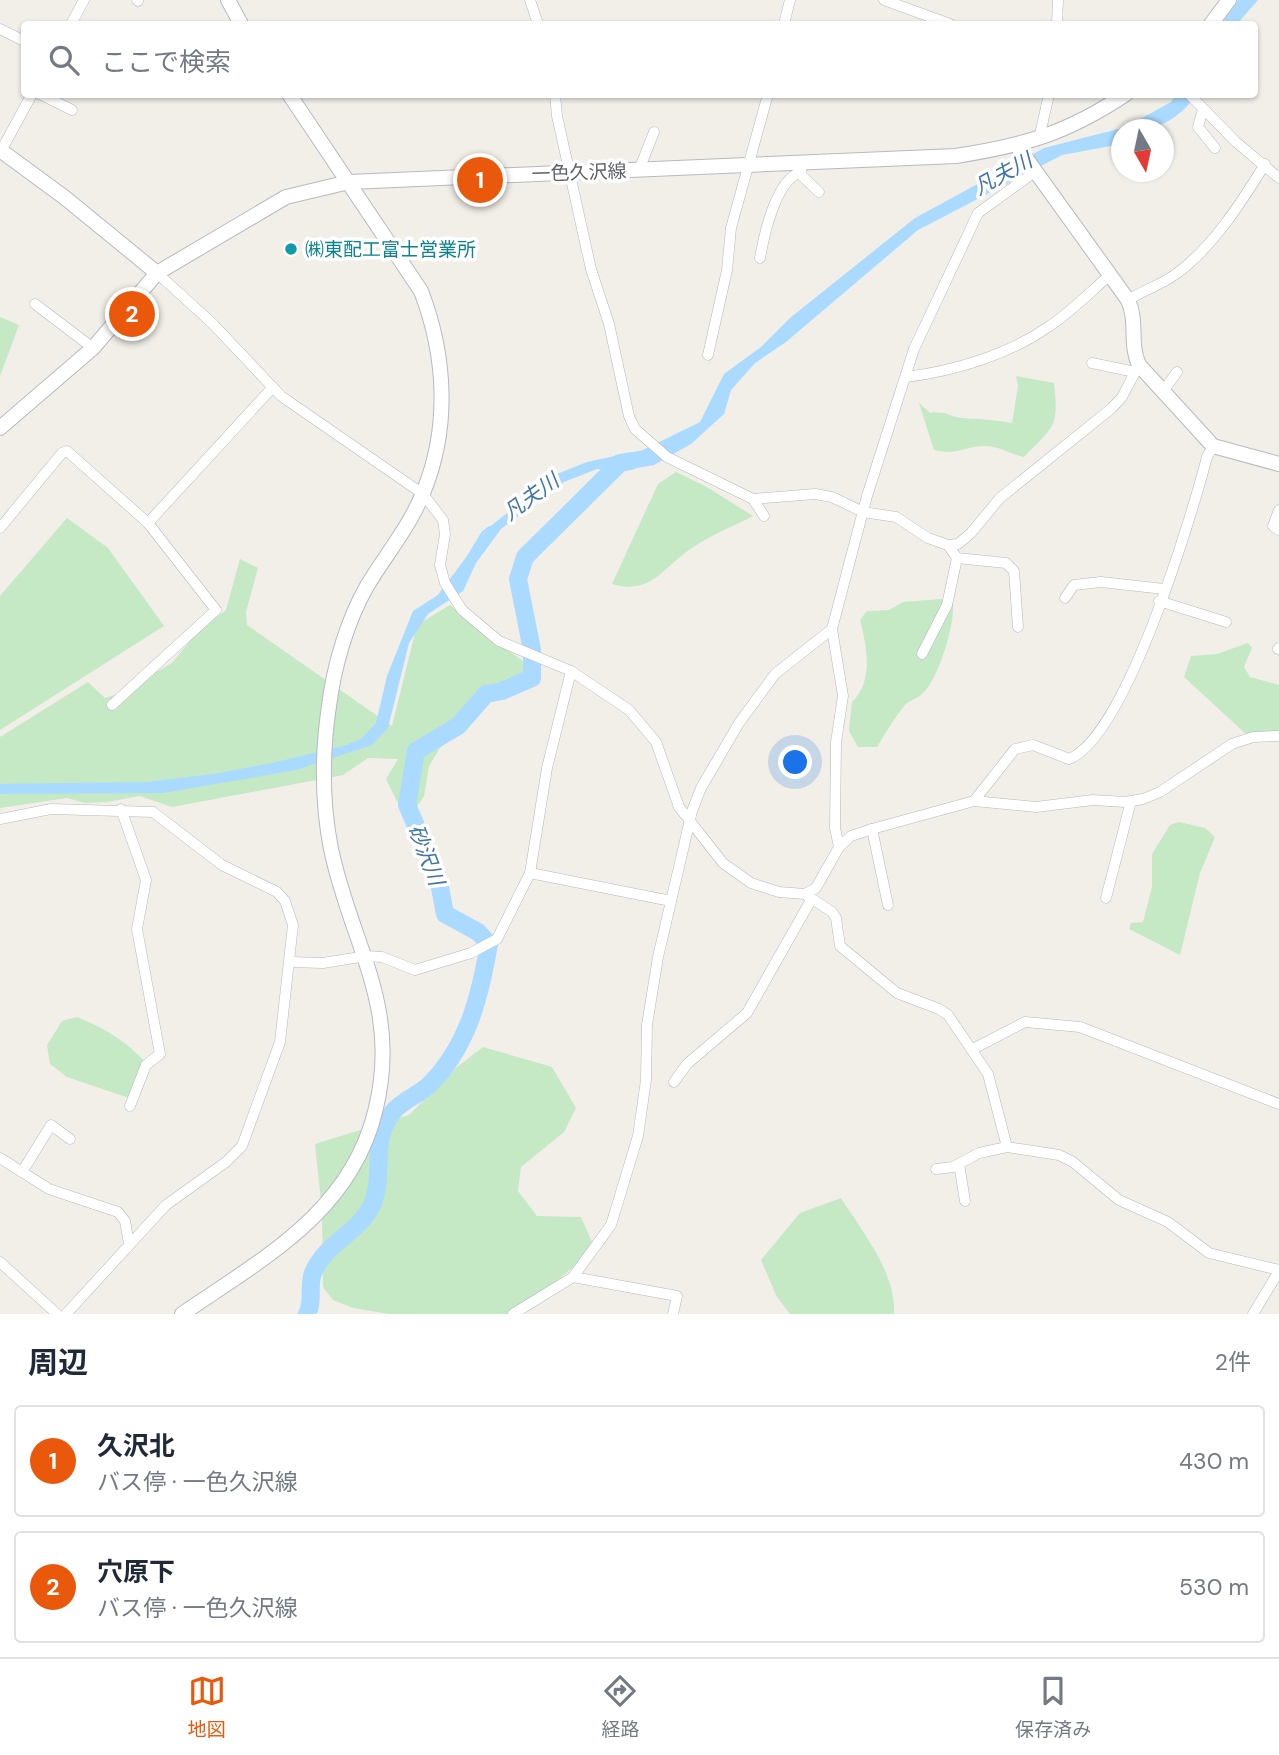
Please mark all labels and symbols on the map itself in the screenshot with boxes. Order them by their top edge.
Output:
north arrow [1111,119,1174,182]
water label: 凡夫川 [969,146,1039,202]
pin: 1 [457,154,503,206]
street label: 一色久沢線 [531,158,627,187]
place label: ㈱東配工富士営業所 [305,237,476,262]
marker: ㈱東配工富士営業所 [283,241,299,257]
pin: 2 [109,288,155,340]
water label: 凡夫川 [497,466,566,527]
your location [778,745,812,779]
water label: 砂沢川 [402,821,451,891]

